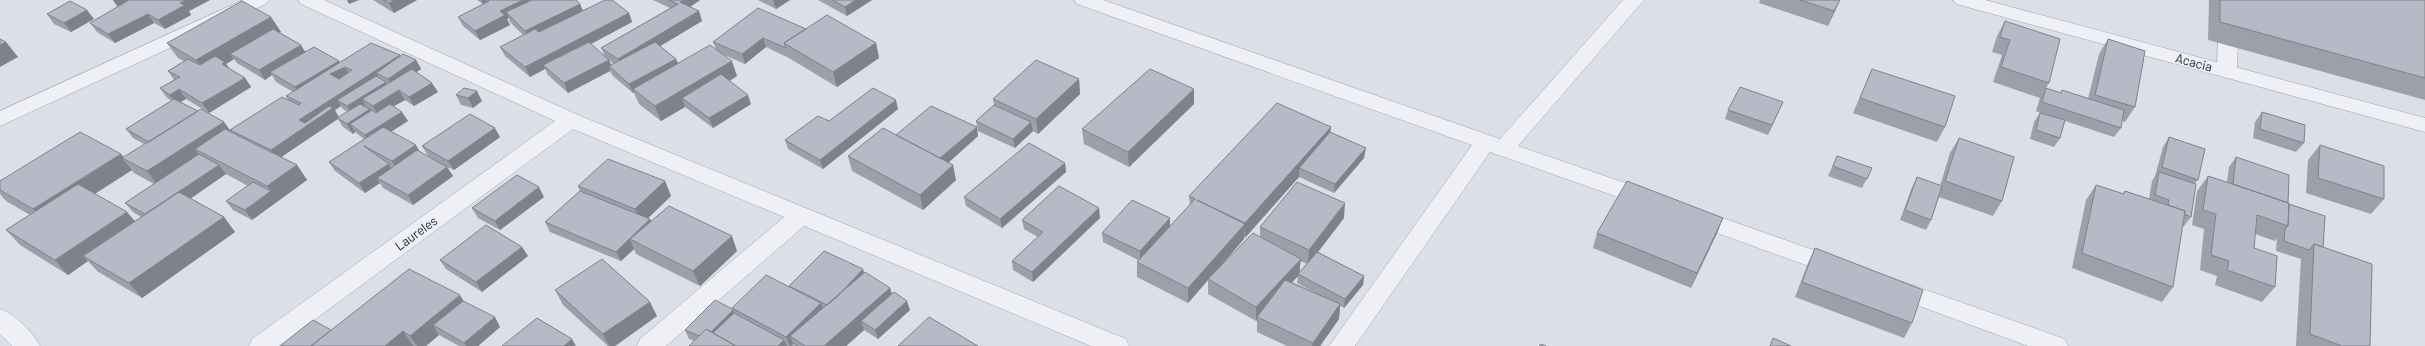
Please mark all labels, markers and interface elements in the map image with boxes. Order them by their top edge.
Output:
street label: Acacia [2174,49,2214,75]
street label: Laureles [392,212,440,254]

